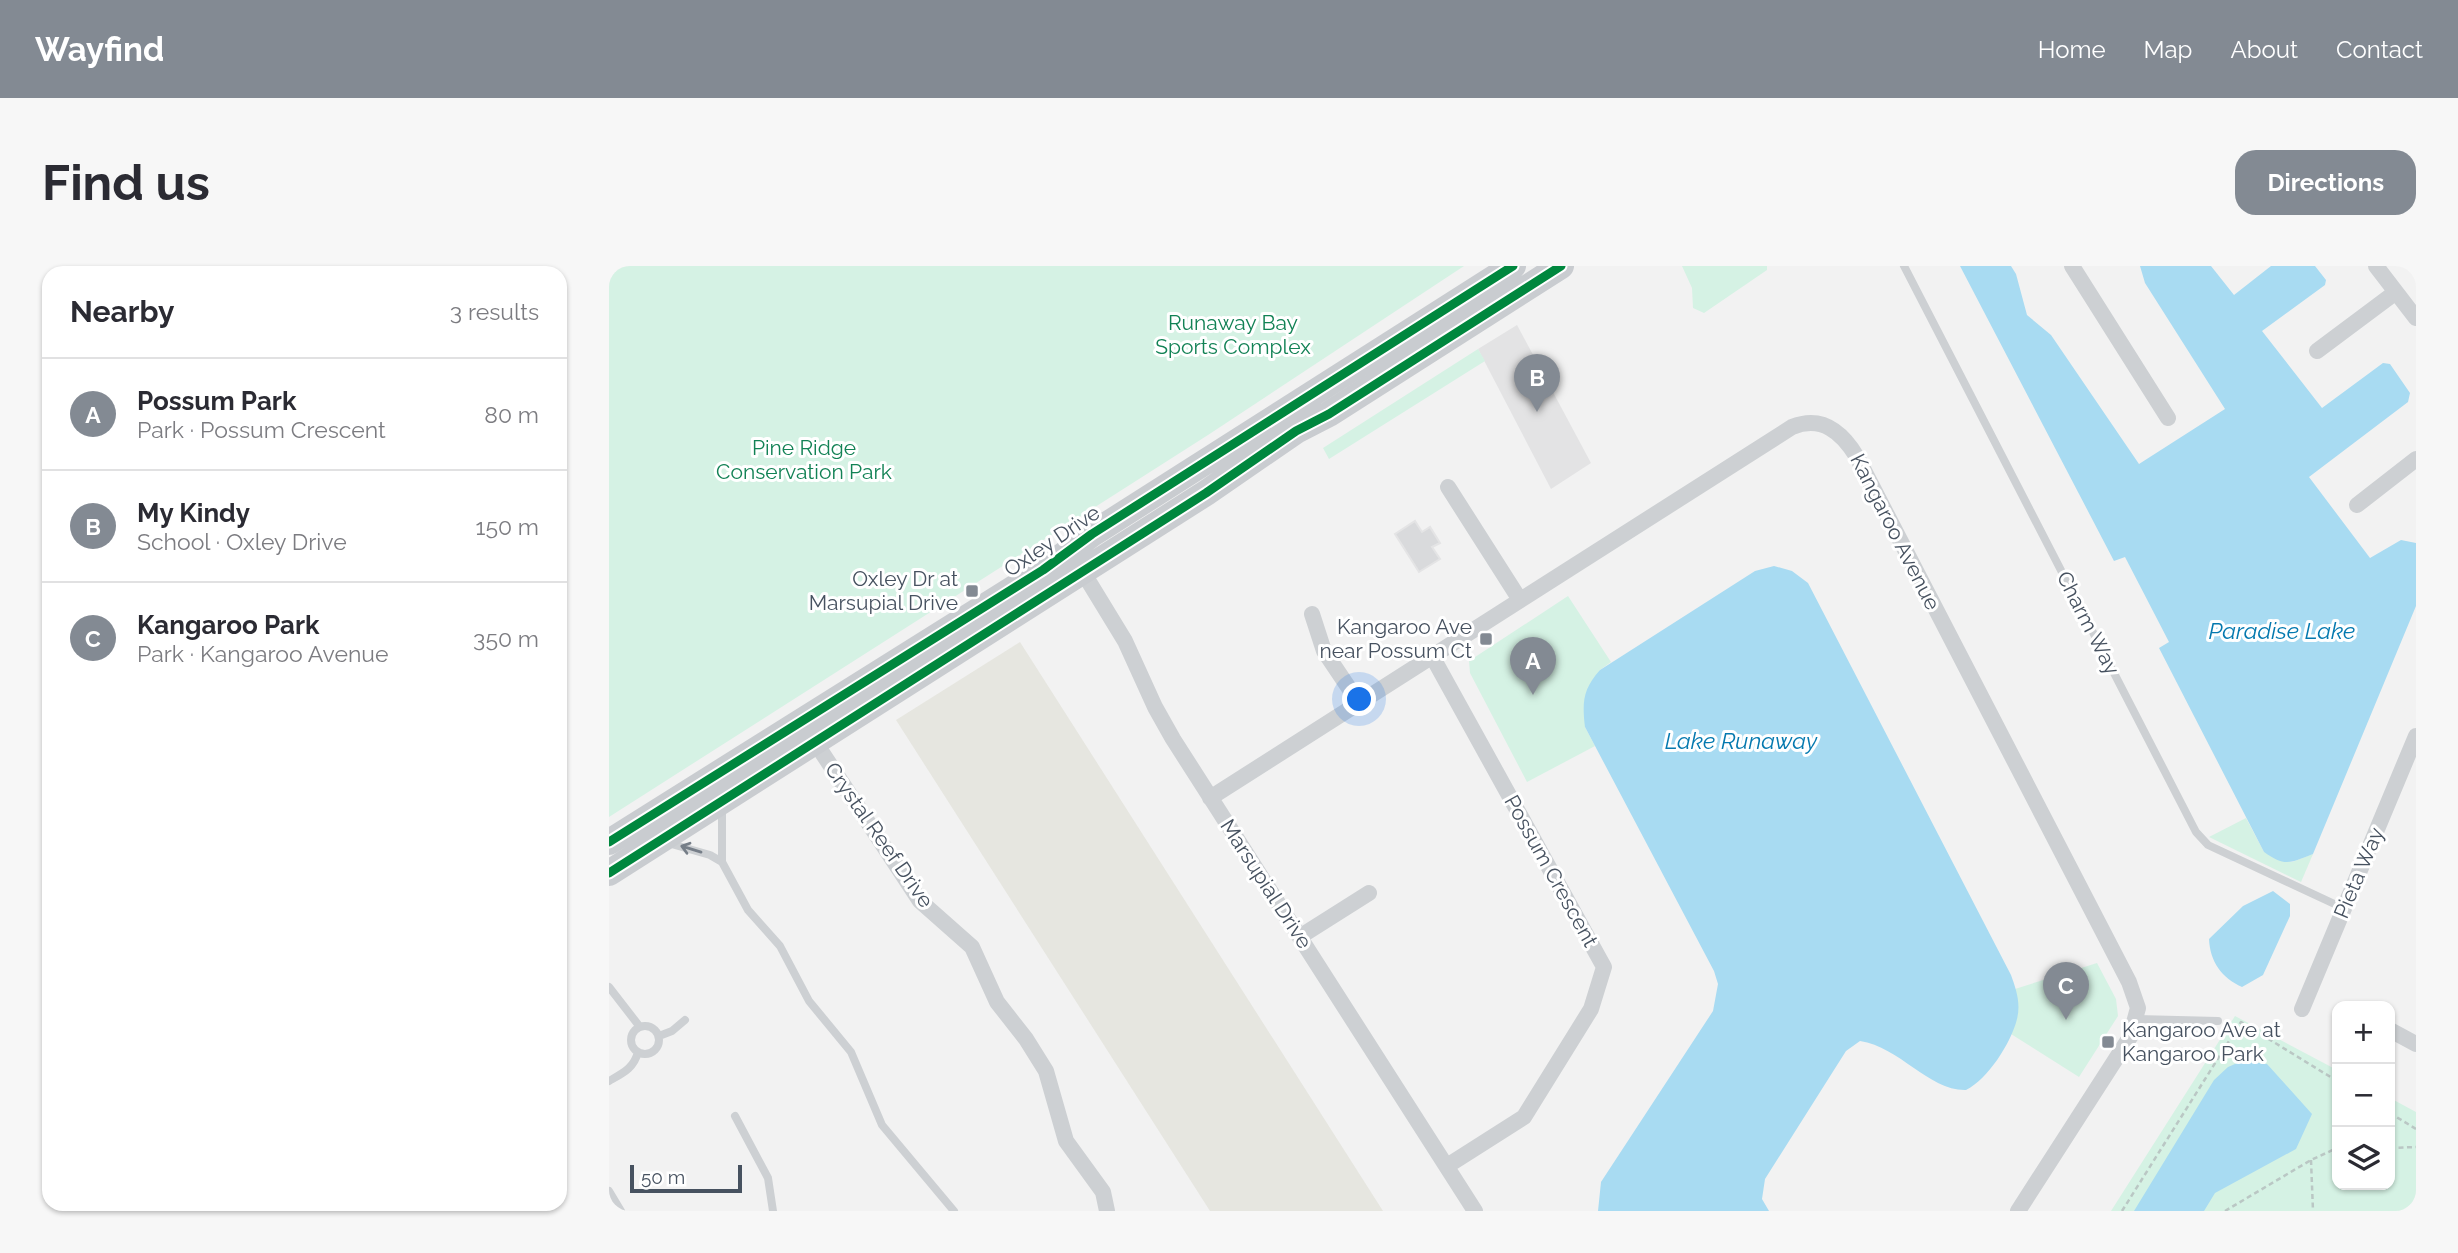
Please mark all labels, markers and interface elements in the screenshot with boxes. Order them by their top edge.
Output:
text: Wayfind [35,30,164,69]
text: Home [2038,35,2106,64]
text: Map [2144,35,2192,64]
text: About [2230,35,2298,64]
text: Contact [2336,35,2423,64]
button: Directions [2235,150,2416,215]
text: Find us [42,154,210,211]
text: Nearby [70,294,174,329]
text: 3 results [450,298,539,325]
park label: Runaway Bay Sports Complex [1155,310,1311,359]
pin: B [1514,354,1560,412]
text: Possum Park [137,386,296,416]
text: A [85,401,101,428]
text: 80 m [484,401,539,428]
text: Park · Possum Crescent [137,416,386,443]
park label: Pine Ridge Conservation Park [716,435,892,484]
street label: Kangaroo Avenue [1845,449,1946,614]
text: My Kindy [137,498,250,528]
street label: Oxley Drive [999,499,1104,582]
text: B [85,513,101,540]
text: 150 m [476,513,539,540]
text: School · Oxley Drive [137,528,347,555]
place label: Oxley Dr at Marsupial Drive [809,566,958,615]
street label: Charm Way [2052,567,2125,679]
marker: Oxley Dr at Marsupial Drive [964,583,980,599]
text: Kangaroo Park [137,610,320,640]
place label: Kangaroo Ave near Possum Ct [1320,614,1472,663]
water label: Paradise Lake [2209,617,2355,644]
text: C [85,625,101,652]
text: 350 m [473,625,539,652]
marker: Kangaroo Ave near Possum Ct [1478,631,1494,647]
pin: A [1510,637,1556,695]
text: Park · Kangaroo Avenue [137,640,388,667]
your location [1342,682,1376,716]
water label: Lake Runaway [1665,727,1818,754]
street label: Crystal Reef Drive [820,757,939,912]
street label: Possum Crescent [1499,791,1603,951]
street label: Marsupial Drive [1215,814,1318,953]
street label: Pieta Way [2328,824,2389,922]
one-way arrow [681,841,703,854]
pin: C [2043,962,2089,1020]
map controls [2332,1001,2395,1190]
button: + [2332,1001,2395,1064]
place label: Kangaroo Ave at Kangaroo Park [2122,1017,2281,1066]
marker: Kangaroo Ave at Kangaroo Park [2100,1034,2116,1050]
button: − [2332,1064,2395,1127]
button: layers [2332,1127,2395,1190]
scale bar [630,1162,742,1194]
text: 50 m [641,1166,685,1188]

